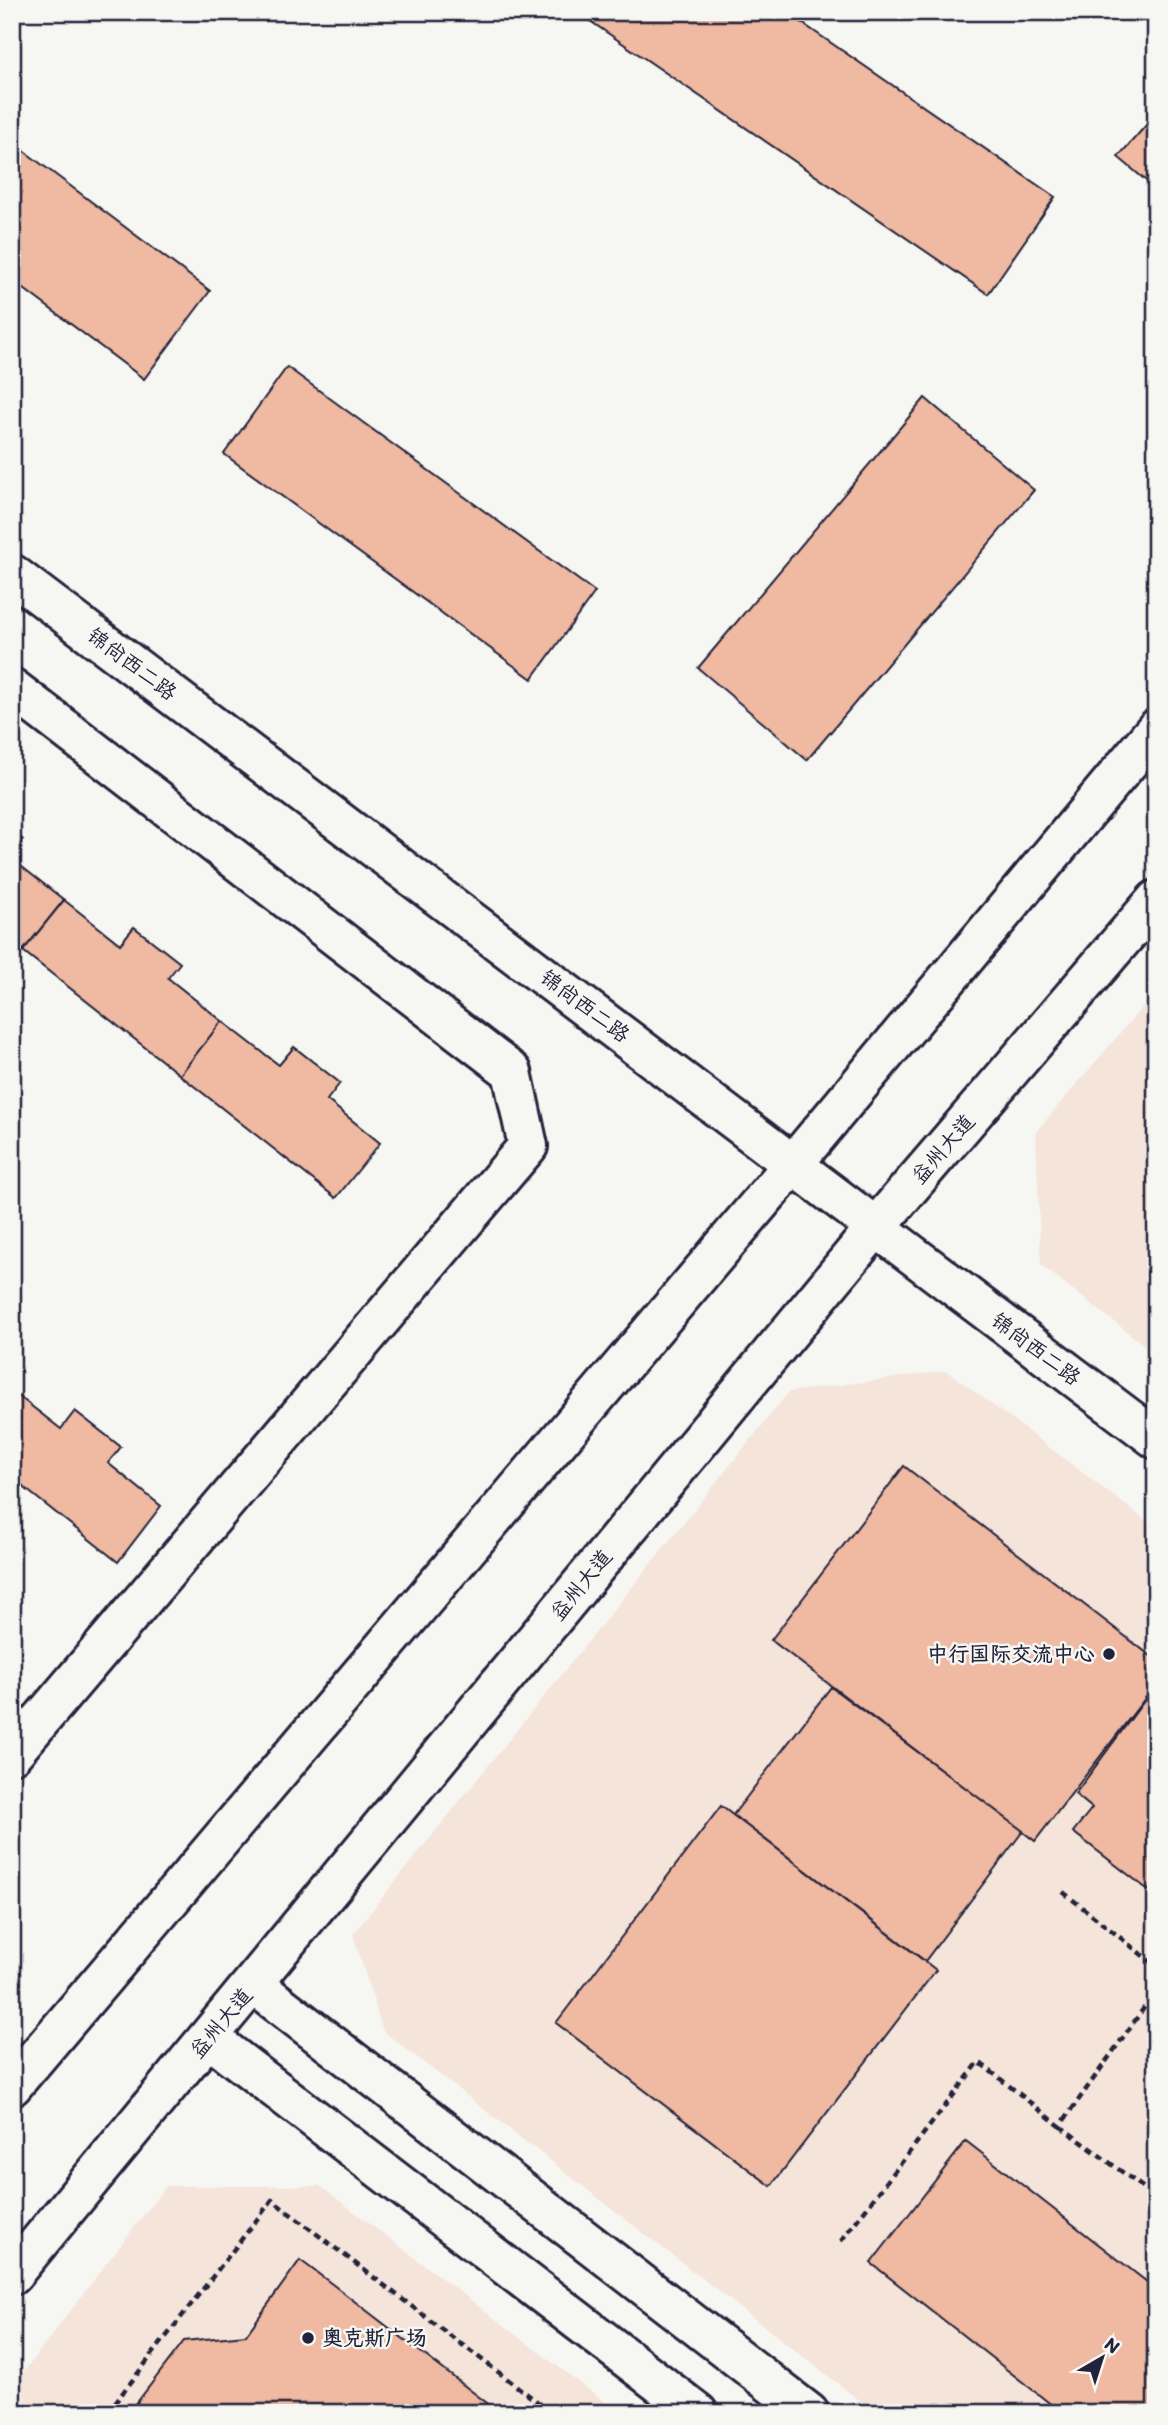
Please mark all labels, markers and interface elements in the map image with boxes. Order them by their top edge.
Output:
street label: 锦尚西二路 [83,622,182,705]
street label: 锦尚西二路 [536,964,635,1047]
street label: 益州大道 [906,1109,980,1189]
street label: 锦尚西二路 [987,1307,1086,1390]
street label: 益州大道 [544,1544,617,1625]
place label: 中行国际交流中心 [927,1641,1095,1666]
marker: 中行国际交流中心 [1101,1646,1117,1662]
street label: 益州大道 [184,1982,257,2063]
north arrow [1066,2324,1136,2394]
place label: 奥克斯广场 [322,2325,427,2350]
marker: 奥克斯广场 [300,2330,316,2346]
text: N [1100,2332,1125,2358]

